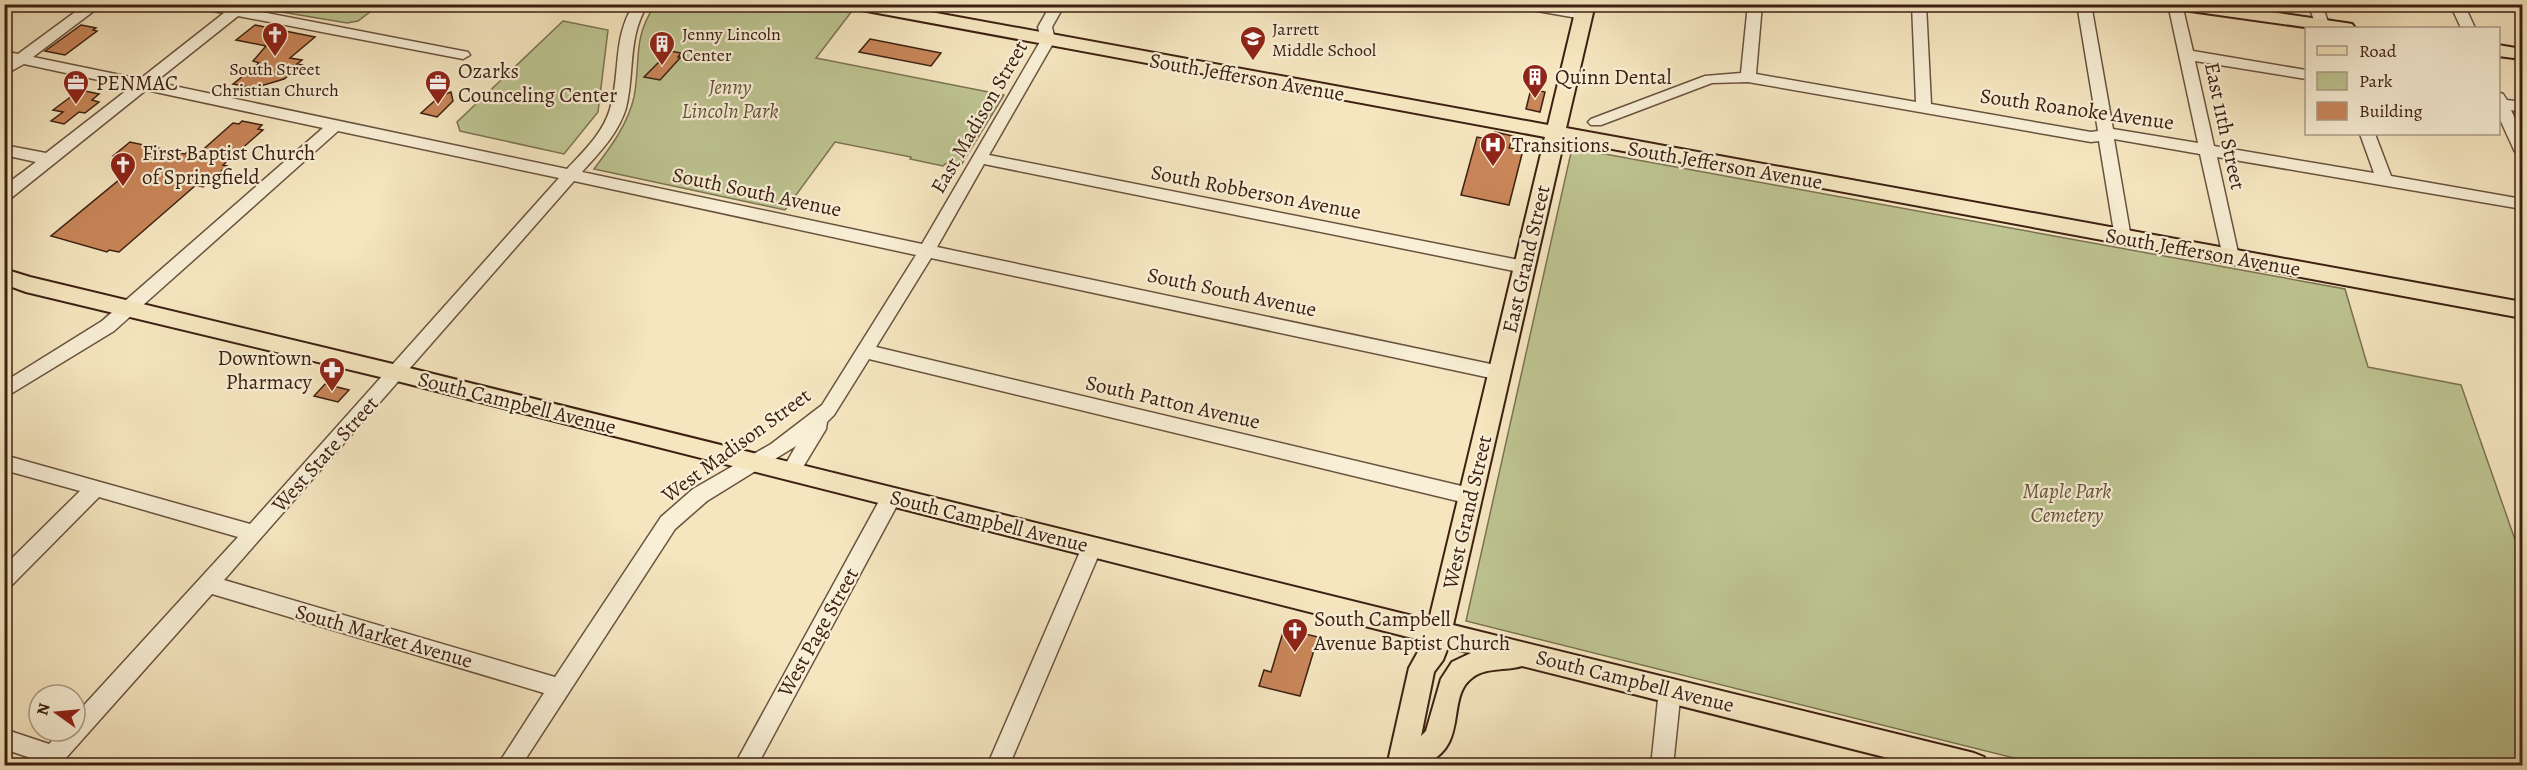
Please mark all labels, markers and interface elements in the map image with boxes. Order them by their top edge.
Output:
place label: Jarrett Middle School [1272,17,1377,62]
church icon: South Street Christian Church [260,20,290,58]
place label: Jenny Lincoln Center [682,22,781,67]
school or university icon: Jarrett Middle School [1238,24,1268,62]
legend [2305,27,2500,135]
building icon: Jenny Lincoln Center [647,29,677,67]
street label: East Madison Street [924,35,1034,199]
text: Road [2359,39,2397,63]
street label: South Jefferson Avenue [1147,46,1347,108]
place label: South Street Christian Church [211,57,339,102]
place label: Ozarks Counceling Center [458,57,617,109]
street label: East 11th Street [2198,60,2252,192]
building icon: Quinn Dental [1520,62,1550,100]
place label: Quinn Dental [1555,63,1672,91]
office icon: PENMAC [61,68,91,106]
office icon: Ozarks Counceling Center [423,68,453,106]
place label: PENMAC [96,69,178,97]
text: Park [2359,69,2393,93]
park label: Jenny Lincoln Park [681,73,779,125]
street label: South Roanoke Avenue [1978,82,2176,136]
text: Building [2359,99,2423,123]
hospital icon: Transitions [1478,130,1508,168]
place label: Transitions [1512,131,1610,159]
street label: South Jefferson Avenue [1625,134,1825,196]
place label: First Baptist Church of Springfield [142,139,315,191]
church icon: First Baptist Church of Springfield [108,150,138,188]
street label: South Robberson Avenue [1149,158,1363,226]
street label: South South Avenue [670,160,844,224]
street label: East Grand Street [1495,182,1557,336]
street label: South Jefferson Avenue [2103,221,2303,283]
street label: South South Avenue [1145,260,1319,324]
place label: Downtown Pharmacy [217,344,313,396]
pharmacy icon: Downtown Pharmacy [317,355,347,393]
street label: South Campbell Avenue [415,365,619,441]
street label: South Patton Avenue [1083,368,1263,436]
street label: West Madison Street [655,381,816,509]
street label: West State Street [265,390,385,519]
street label: West Grand Street [1436,432,1498,592]
park label: Maple Park Cemetery [2023,477,2111,529]
street label: South Campbell Avenue [887,483,1091,559]
street label: West Page Street [770,562,865,702]
street label: South Market Avenue [292,597,476,675]
place label: South Campbell Avenue Baptist Church [1313,605,1510,657]
church icon: South Campbell Avenue Baptist Church [1280,616,1310,654]
street label: South Campbell Avenue [1533,643,1737,719]
north arrow [27,683,87,743]
text: N [31,701,56,718]

